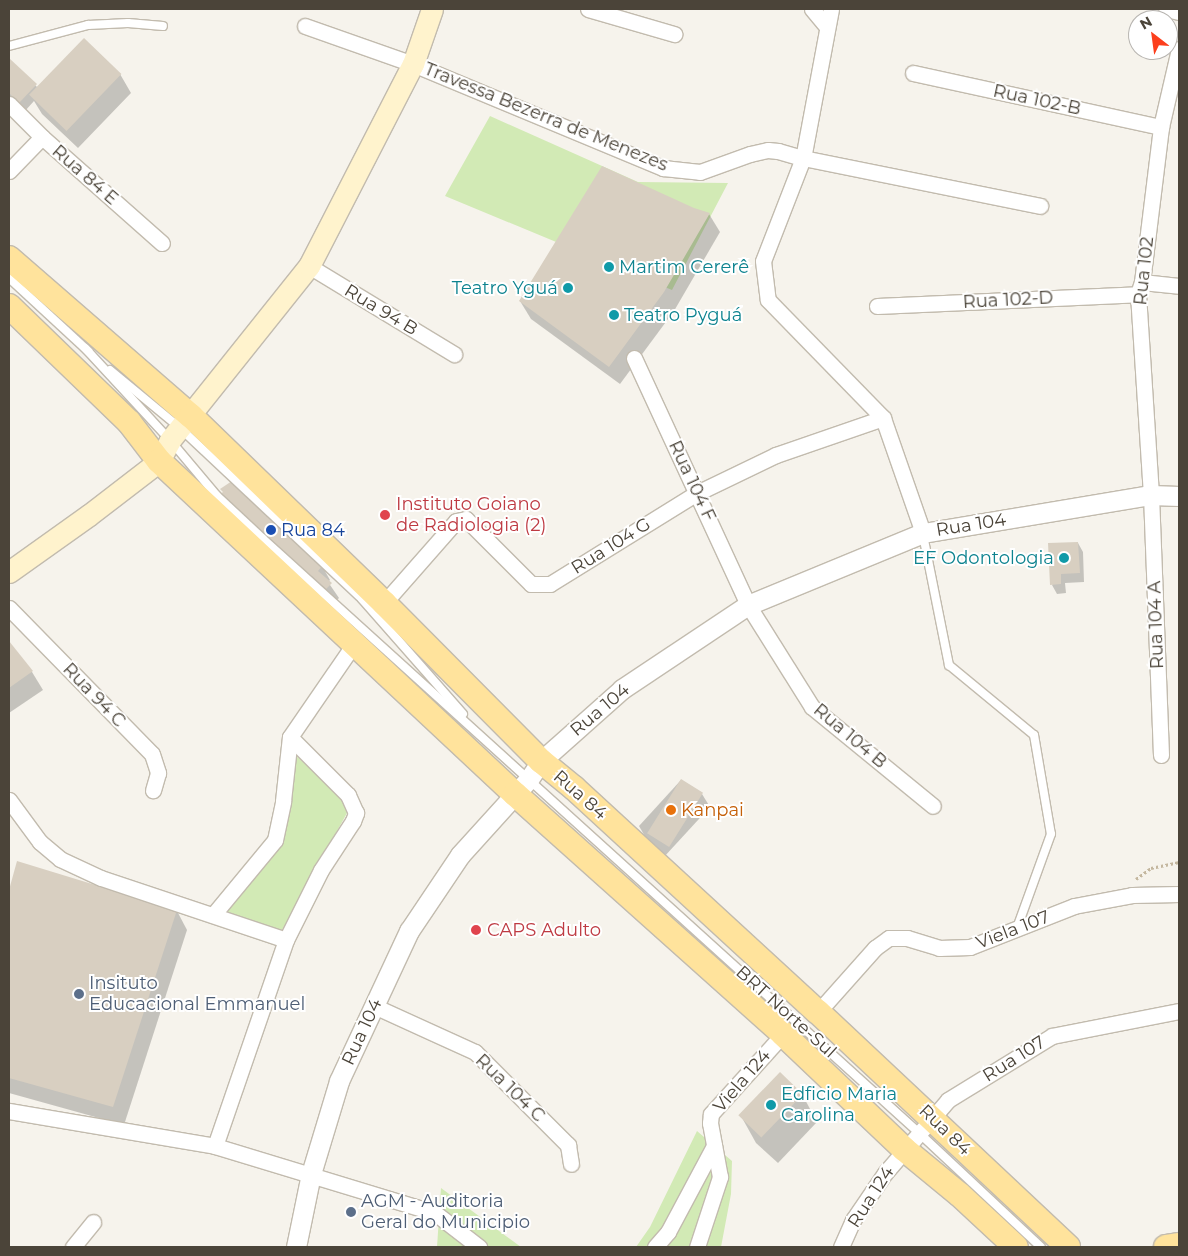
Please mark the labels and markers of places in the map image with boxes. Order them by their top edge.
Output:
place label: Martim Cererê [619,256,749,278]
marker: Martim Cererê [603,261,615,273]
place label: Teatro Yguá [452,277,558,299]
marker: Teatro Yguá [562,282,574,294]
place label: Teatro Pyguá [624,304,742,326]
marker: Teatro Pyguá [608,309,620,321]
place label: Instituto Goiano de Radiologia (2) [396,494,546,536]
marker: Instituto Goiano de Radiologia (2) [378,508,392,522]
place label: Rua 84 [281,519,345,541]
marker: Rua 84 [265,524,277,536]
place label: EF Odontologia [913,547,1054,569]
marker: EF Odontologia [1058,552,1070,564]
place label: Kanpai [681,799,744,821]
marker: Kanpai [665,804,677,816]
place label: CAPS Adulto [487,919,601,941]
marker: CAPS Adulto [469,923,483,937]
place label: Insituto Educacional Emmanuel [89,973,305,1016]
marker: Insituto Educacional Emmanuel [73,988,85,1000]
place label: Edficio Maria Carolina [781,1084,897,1126]
marker: Edficio Maria Carolina [765,1099,777,1111]
place label: AGM - Auditoria Geral do Municipio [361,1191,530,1234]
marker: AGM - Auditoria Geral do Municipio [345,1206,357,1218]

